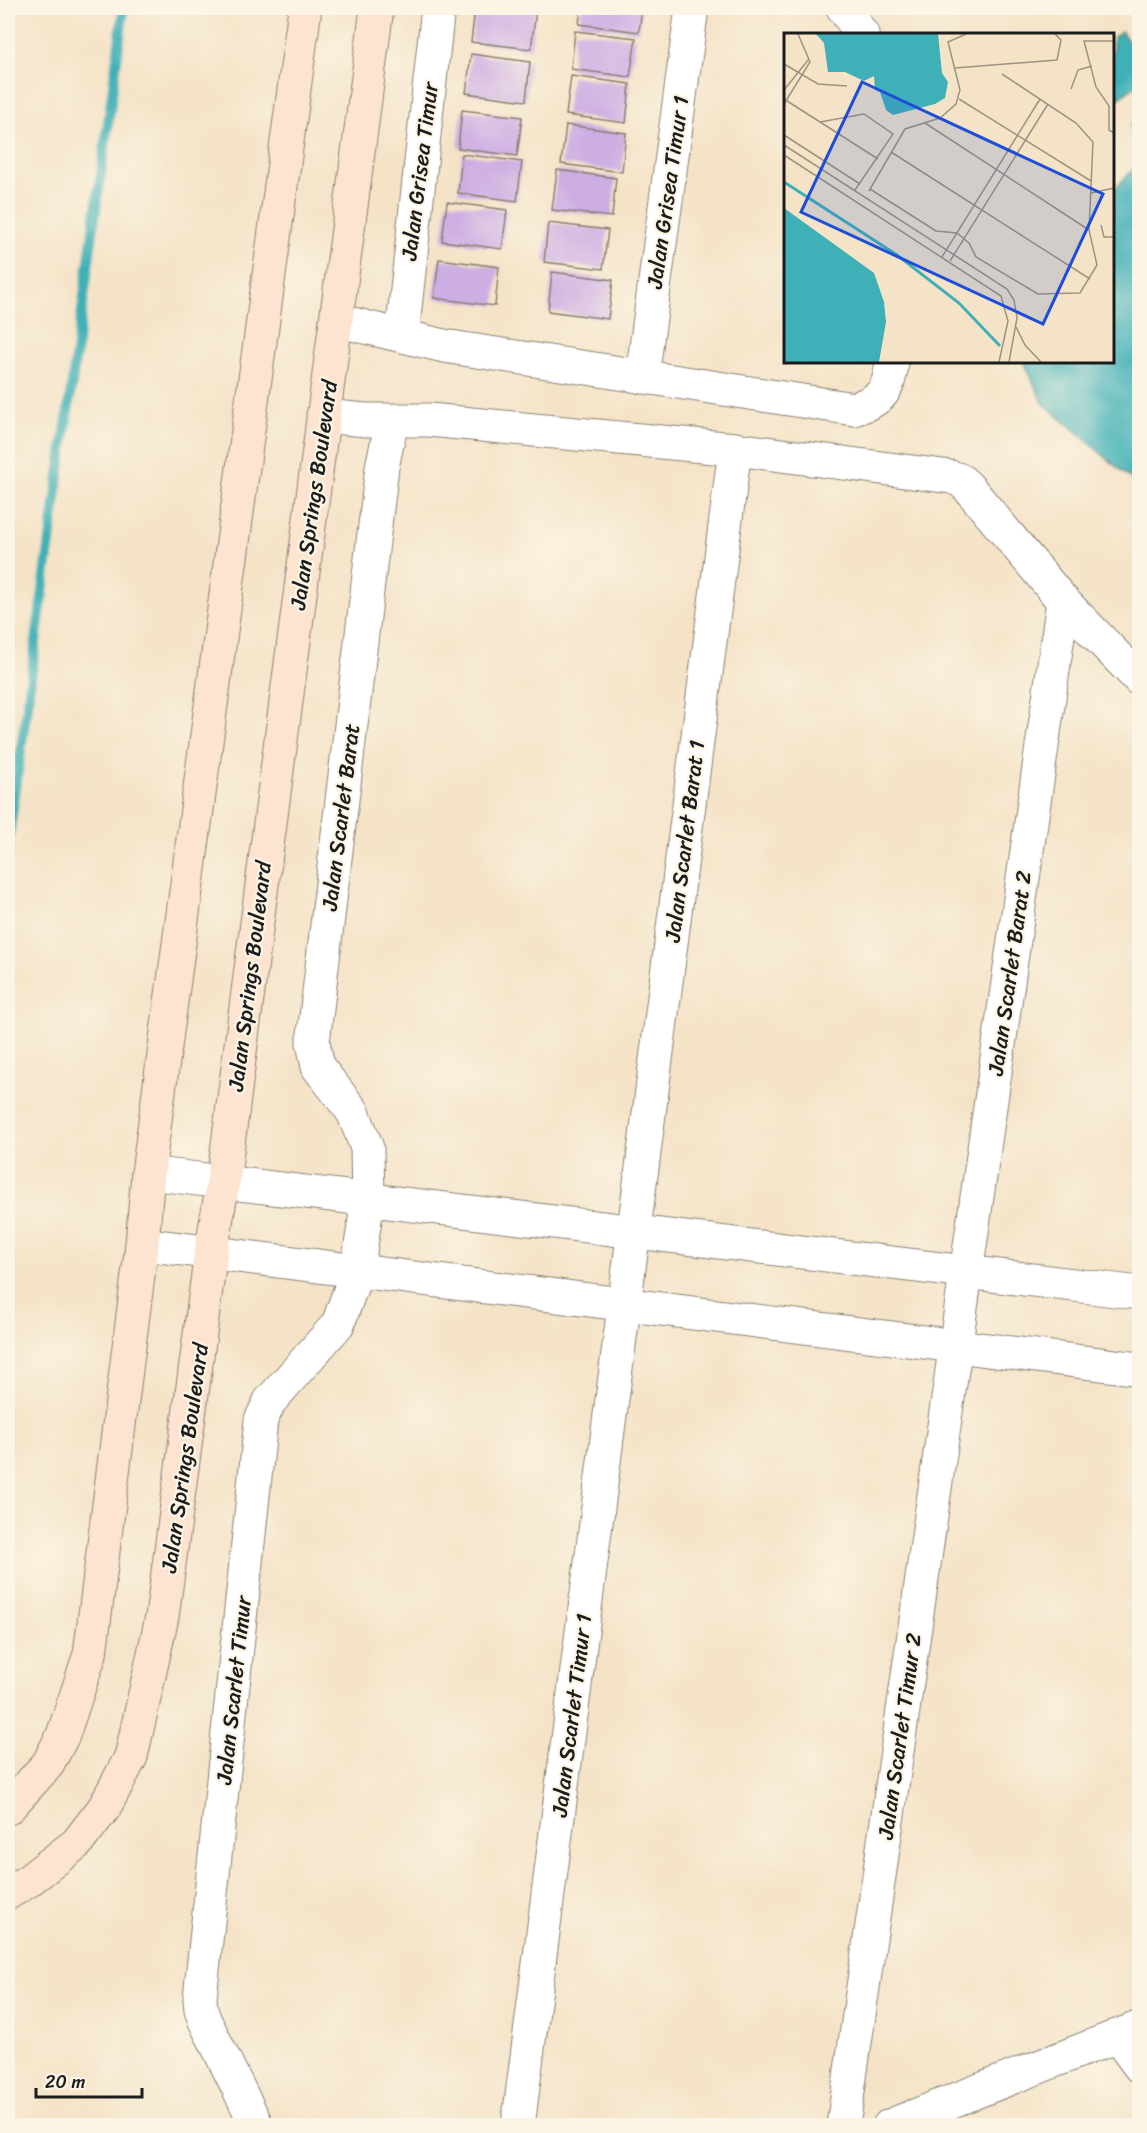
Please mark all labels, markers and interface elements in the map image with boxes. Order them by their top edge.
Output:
inset map [784,33,1114,363]
street label: Jalan Grisea Timur [389,79,450,263]
street label: Jalan Grisea Timur 1 [635,93,700,292]
street label: Jalan Springs Boulevard [278,376,349,613]
street label: Jalan Scarlet Barat [310,721,371,914]
street label: Jalan Scarlet Barat 1 [653,738,716,945]
street label: Jalan Springs Boulevard [216,858,283,1094]
street label: Jalan Scarlet Barat 2 [976,868,1043,1079]
street label: Jalan Springs Boulevard [149,1339,220,1576]
street label: Jalan Scarlet Timur [204,1592,263,1787]
street label: Jalan Scarlet Timur 1 [540,1611,603,1820]
street label: Jalan Scarlet Timur 2 [866,1630,933,1843]
scale bar [36,2061,142,2099]
text: 20 m [45,2066,85,2098]

